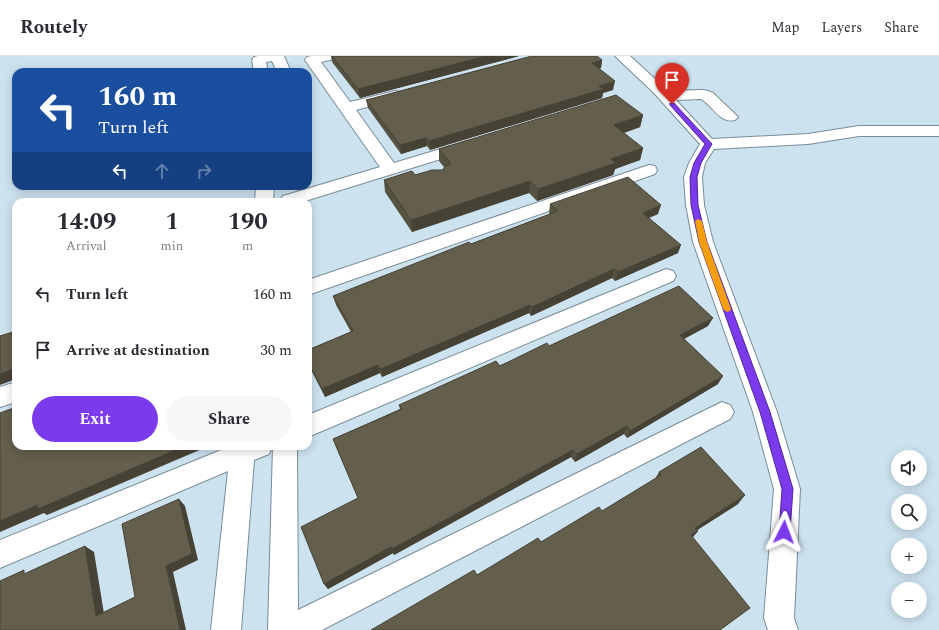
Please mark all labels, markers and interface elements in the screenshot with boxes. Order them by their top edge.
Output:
text: Routely [20,13,87,42]
text: Map [771,17,800,38]
text: Layers [822,17,862,38]
text: Share [884,17,919,38]
pin [655,63,689,104]
icon: arrive [661,69,683,91]
text: 160 m [98,75,177,118]
icon: left [32,84,84,136]
text: Turn left [98,114,169,141]
icon: left [109,160,131,182]
icon: ahead [151,160,173,182]
icon: right [193,160,215,182]
text: 14:09 [56,204,116,240]
text: 1 [165,204,179,240]
text: 190 [227,204,268,240]
text: Arrival [66,236,107,256]
text: min [161,236,183,256]
text: m [242,236,253,256]
icon: left [32,283,54,305]
text: Turn left [66,283,128,306]
text: 160 m [253,283,292,306]
icon: arrive [32,339,54,361]
text: Arrive at destination [66,339,210,362]
text: 30 m [260,339,292,362]
button: Exit [32,396,158,442]
button: Share [166,396,292,442]
map controls [891,450,927,618]
button: sound [891,450,927,486]
button: search [891,494,927,530]
position arrow [763,511,805,553]
button: + [891,538,927,574]
button: − [891,582,927,618]

